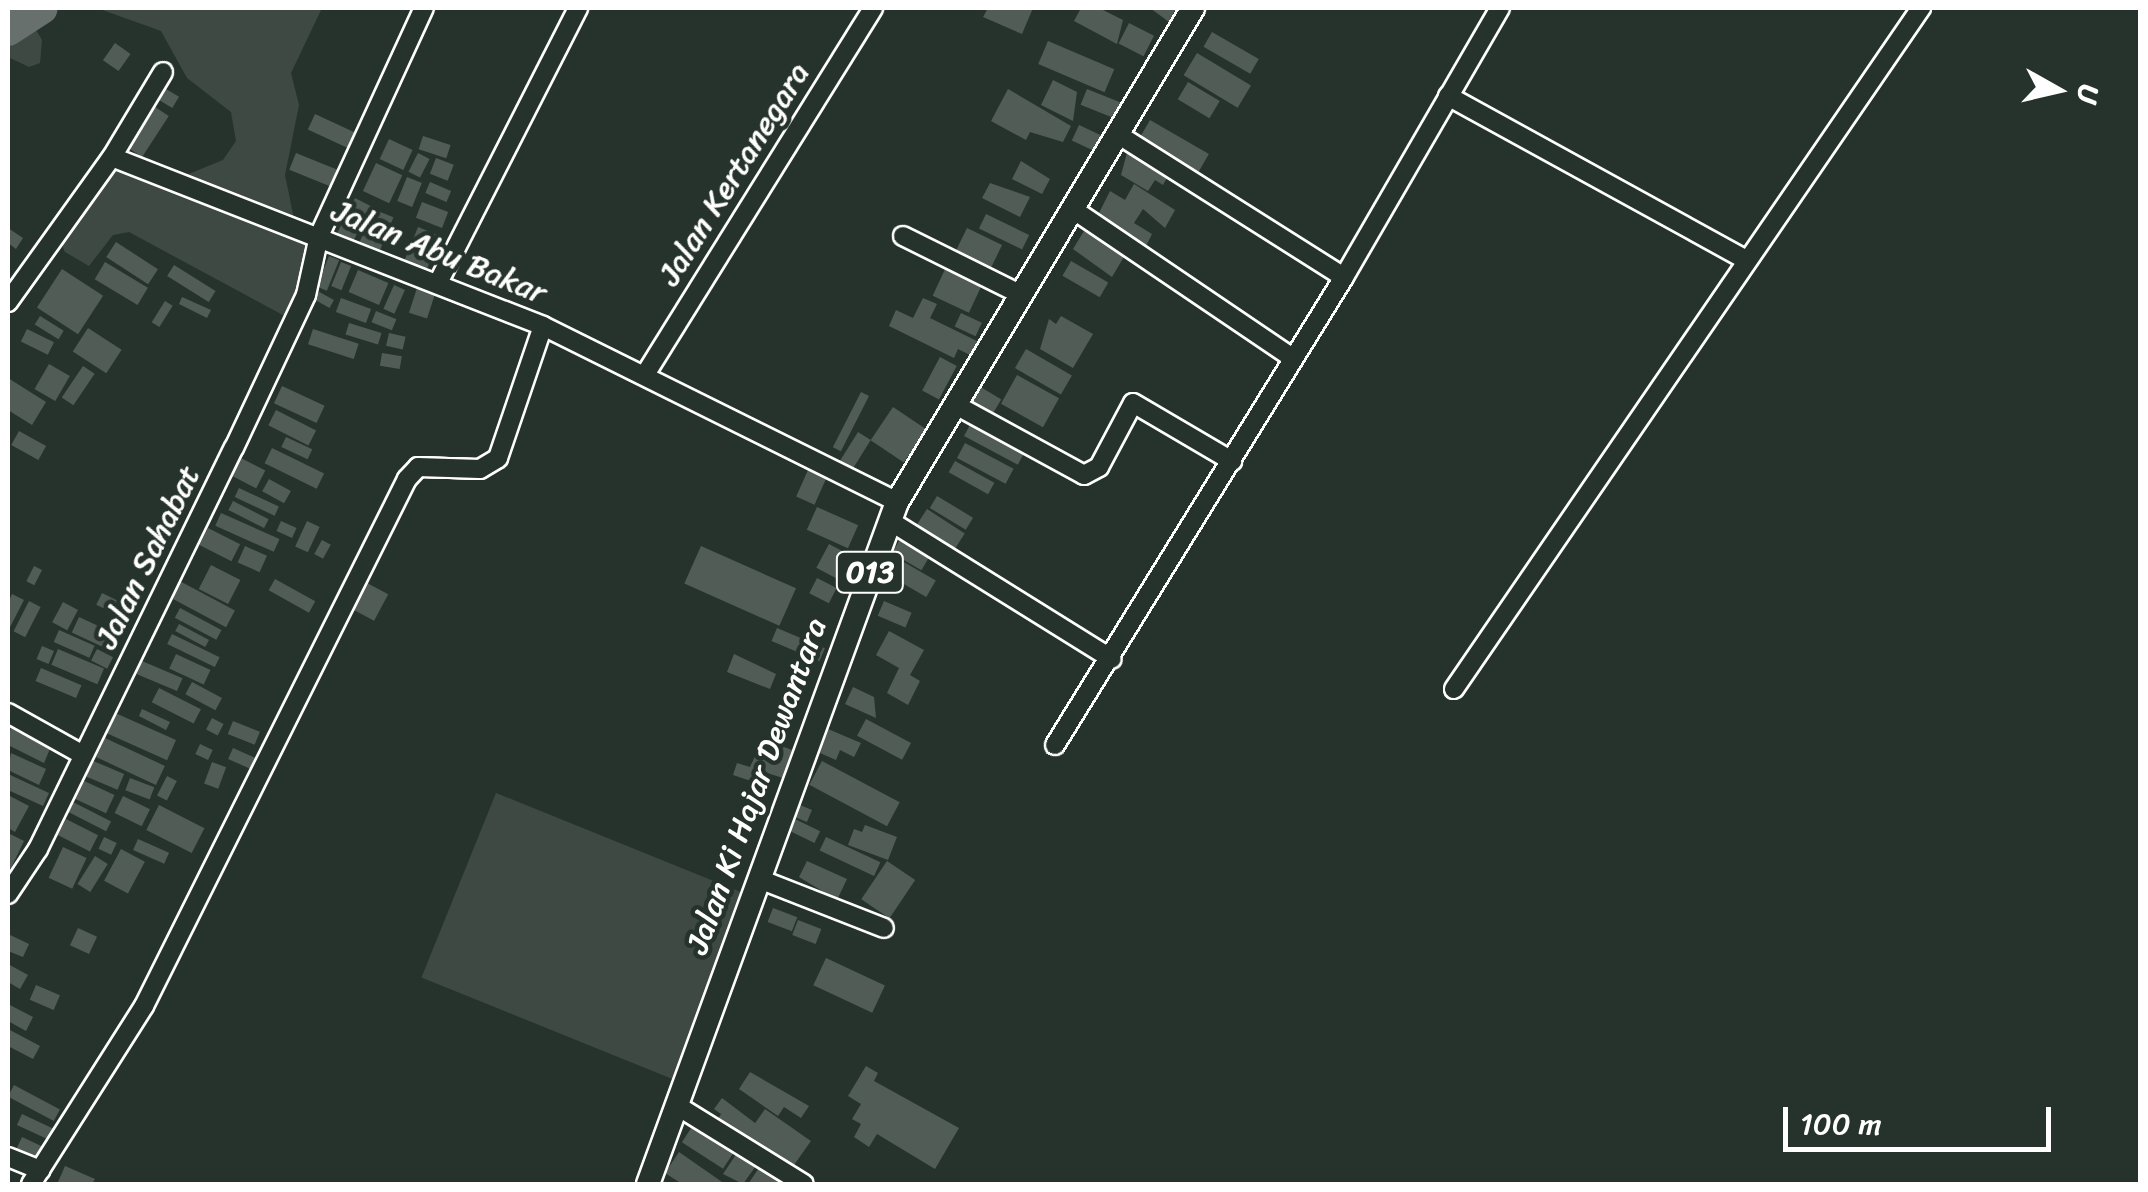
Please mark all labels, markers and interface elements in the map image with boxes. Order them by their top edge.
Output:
north arrow [2008,40,2108,140]
street label: Jalan Kertanegara [650,56,818,292]
text: U [2063,82,2114,107]
street label: Jalan Abu Bakar [326,191,552,313]
street label: Jalan Sahabat [88,460,208,654]
road number: 013 [835,547,905,597]
street label: Jalan Ki Hajar Dewantara [678,613,836,959]
scale bar [1788,1087,2056,1149]
text: 100 m [1800,1097,1882,1151]

